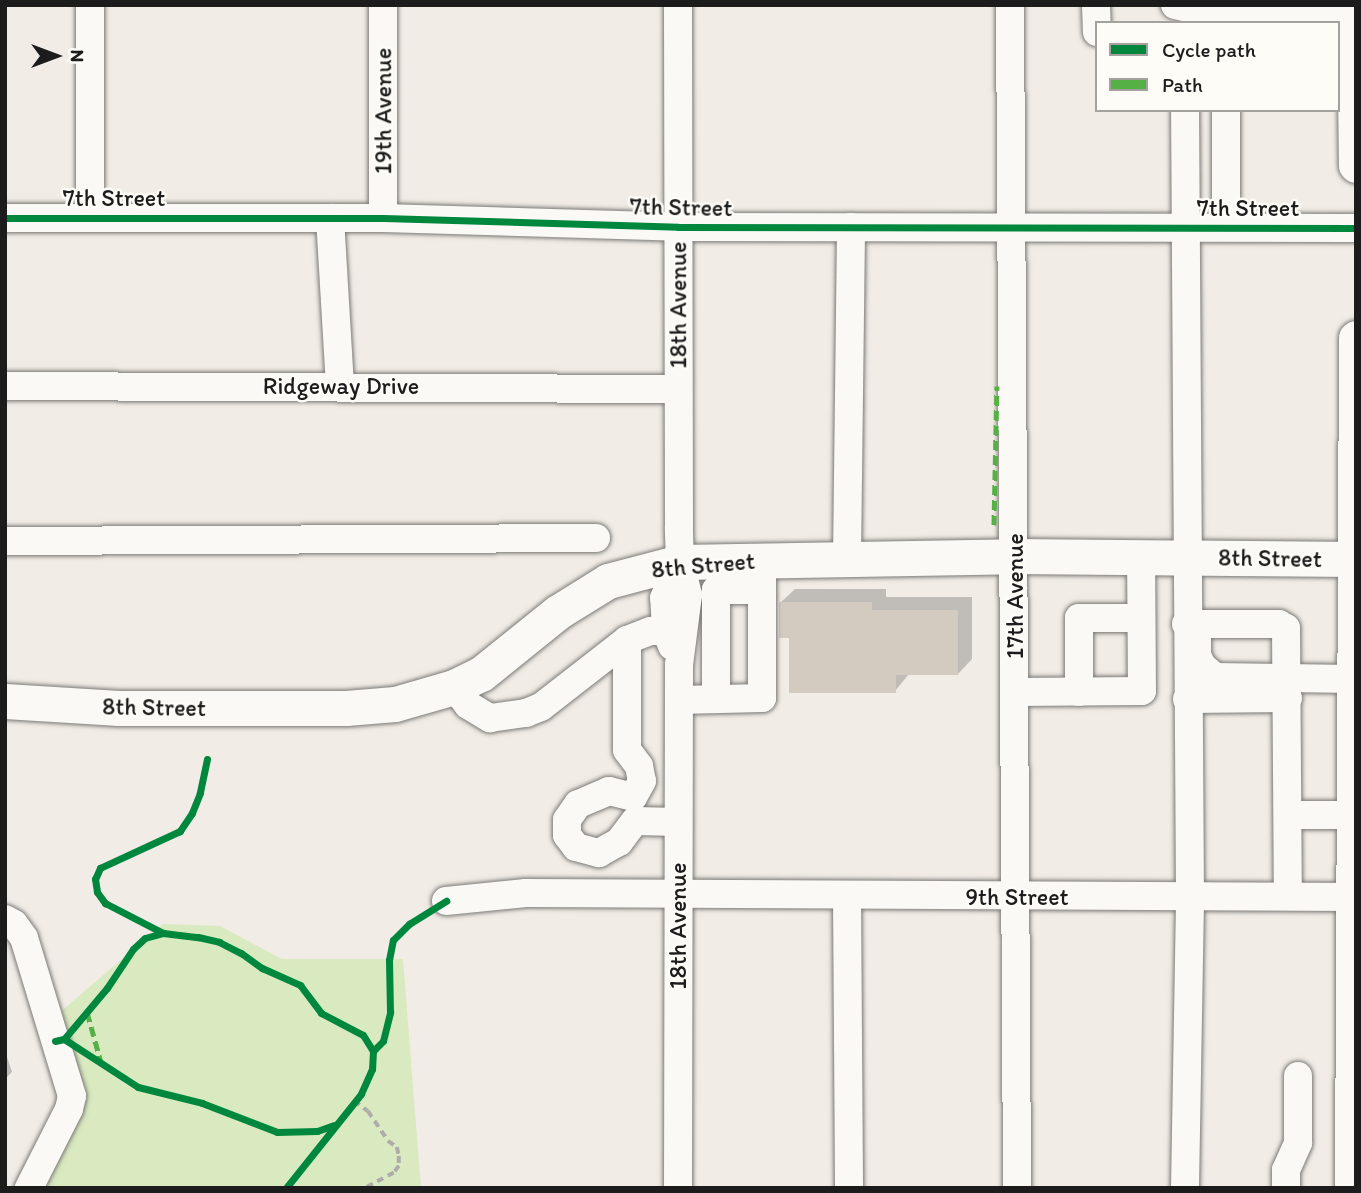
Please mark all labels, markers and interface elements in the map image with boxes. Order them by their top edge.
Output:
north arrow [21,21,91,91]
legend [1095,21,1340,112]
text: Cycle path [1162,37,1256,62]
street label: 19th Avenue [369,48,397,174]
text: N [66,50,89,62]
text: Path [1162,72,1203,97]
street label: 7th Street [63,184,165,212]
street label: 7th Street [630,192,732,222]
street label: 7th Street [1197,194,1299,222]
street label: 18th Avenue [664,242,692,368]
street label: Ridgeway Drive [262,372,420,400]
street label: 17th Avenue [1001,534,1029,658]
street label: 8th Street [1218,543,1322,573]
street label: 8th Street [650,546,756,584]
street label: 8th Street [102,692,206,722]
street label: 18th Avenue [664,863,692,989]
street label: 9th Street [966,883,1068,911]

